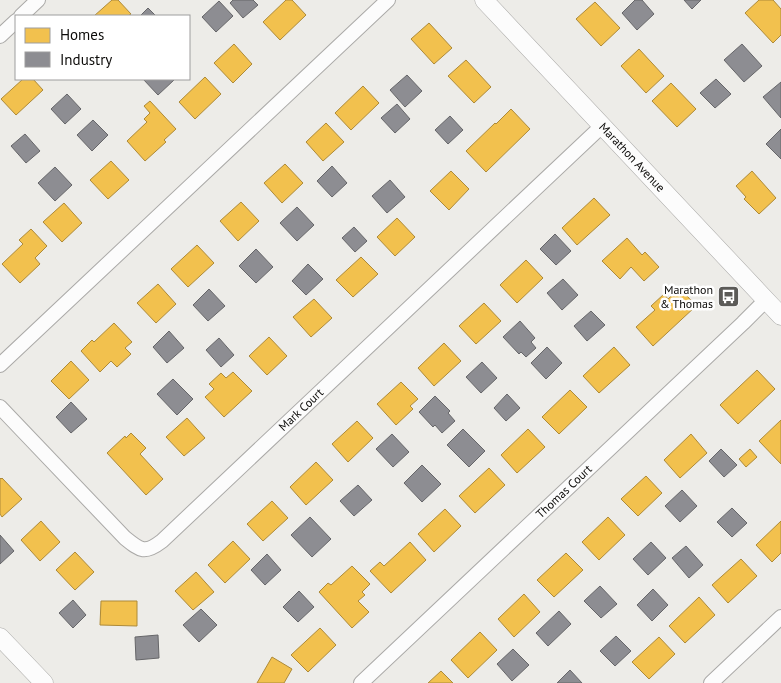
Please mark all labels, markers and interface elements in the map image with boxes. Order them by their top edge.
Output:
legend [15,15,190,80]
text: Homes [60,25,104,44]
text: Industry [60,50,112,69]
street label: Marathon Avenue [596,119,668,195]
place label: Marathon & Thomas [660,282,713,311]
bus stop icon: Marathon & Thomas [717,285,741,309]
street label: Mark Court [275,385,326,434]
street label: Thomas Court [533,461,595,521]

